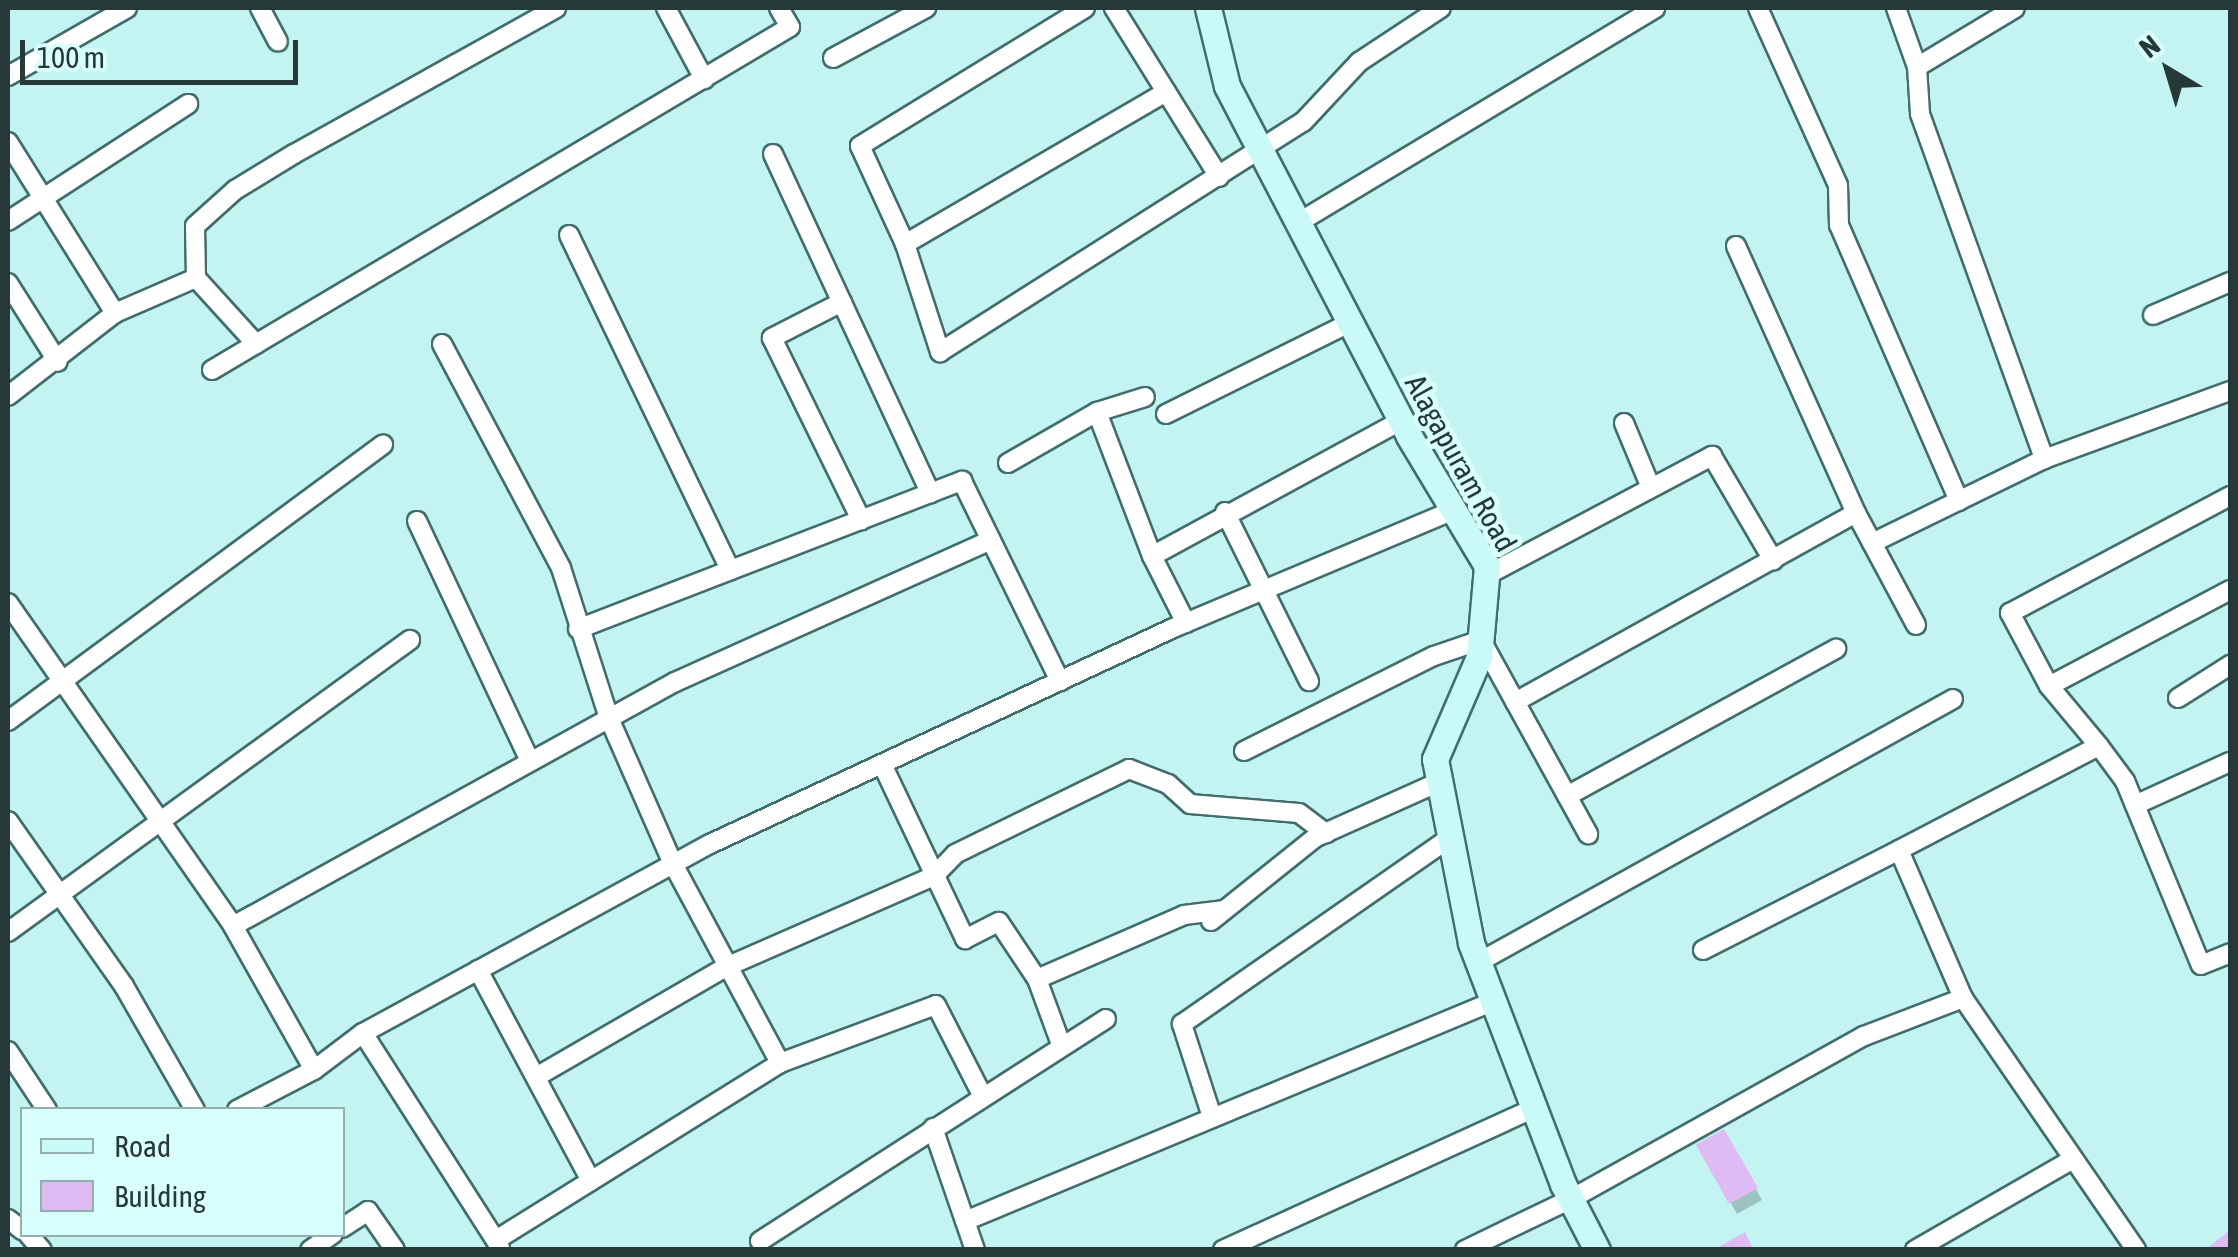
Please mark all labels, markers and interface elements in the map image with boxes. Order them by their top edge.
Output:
scale bar [25,20,302,82]
north arrow [2118,20,2218,120]
text: N [2133,29,2166,64]
text: 100 m [37,40,105,74]
street label: Alagapuram Road [1398,368,1524,558]
legend [20,1107,345,1237]
text: Road [114,1129,171,1163]
text: Building [114,1179,206,1213]

